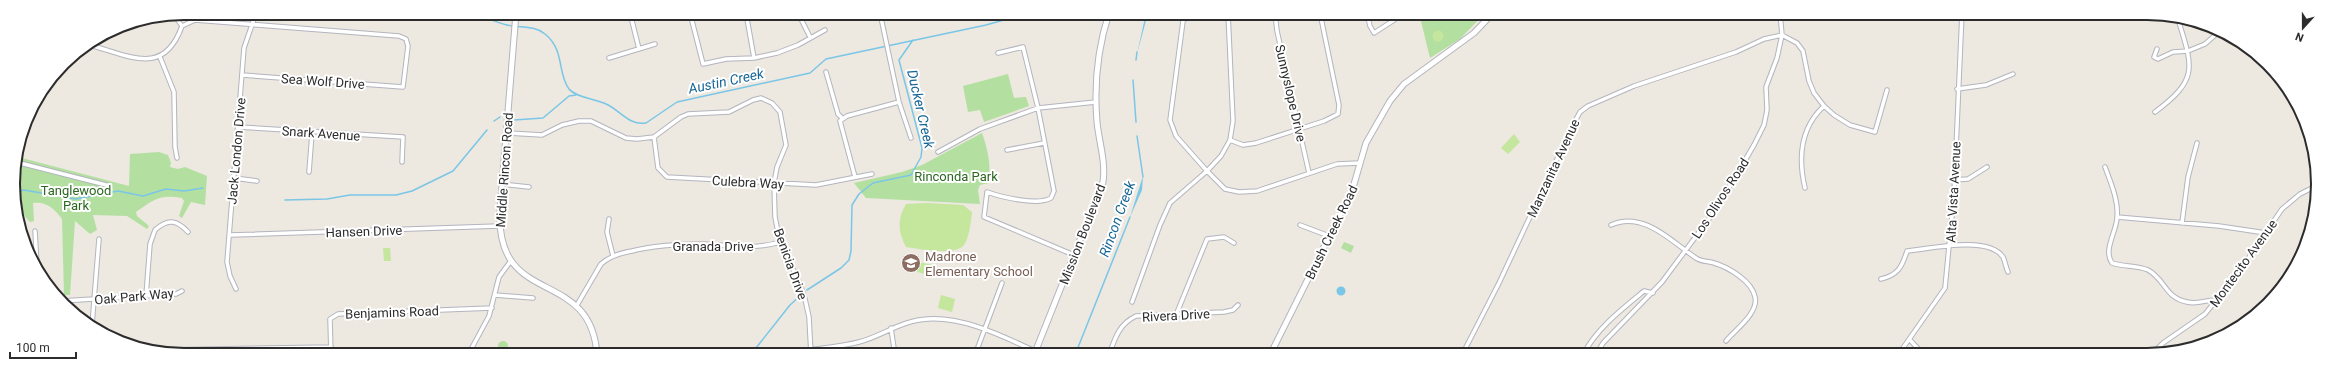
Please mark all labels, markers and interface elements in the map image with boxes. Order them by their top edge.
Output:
north arrow [2283,8,2323,48]
text: N [2293,29,2306,44]
street label: Sunnyslope Drive [1272,43,1309,143]
water label: Austin Creek [686,65,766,97]
water label: Ducker Creek [904,68,938,151]
street label: Sea Wolf Drive [281,71,365,92]
street label: Jack London Drive [224,97,249,205]
street label: Middle Rincon Road [493,112,516,228]
street label: Manzanita Avenue [1524,117,1583,220]
street label: Snark Avenue [281,123,361,144]
street label: Alta Vista Avenue [1943,141,1964,243]
street label: Los Olivos Road [1689,155,1752,241]
park label: Rinconda Park [914,169,998,184]
street label: Culebra Way [712,173,784,192]
water label: Rincon Creek [1096,178,1139,259]
street label: Mission Boulevard [1056,182,1109,287]
park label: Tanglewood Park [41,183,111,213]
street label: Brush Creek Road [1302,183,1361,282]
street label: Montecito Avenue [2207,217,2280,310]
street label: Hansen Drive [325,223,403,240]
street label: Benicia Drive [771,226,810,302]
street label: Granada Drive [672,239,754,254]
place label: Madrone Elementary School [925,249,1033,279]
school or university icon: Madrone Elementary School [900,252,922,274]
street label: Oak Park Way [94,286,174,307]
street label: Benjamins Road [345,303,439,322]
street label: Rivera Drive [1142,306,1210,325]
scale bar [10,334,76,360]
text: 100 m [16,341,50,355]

